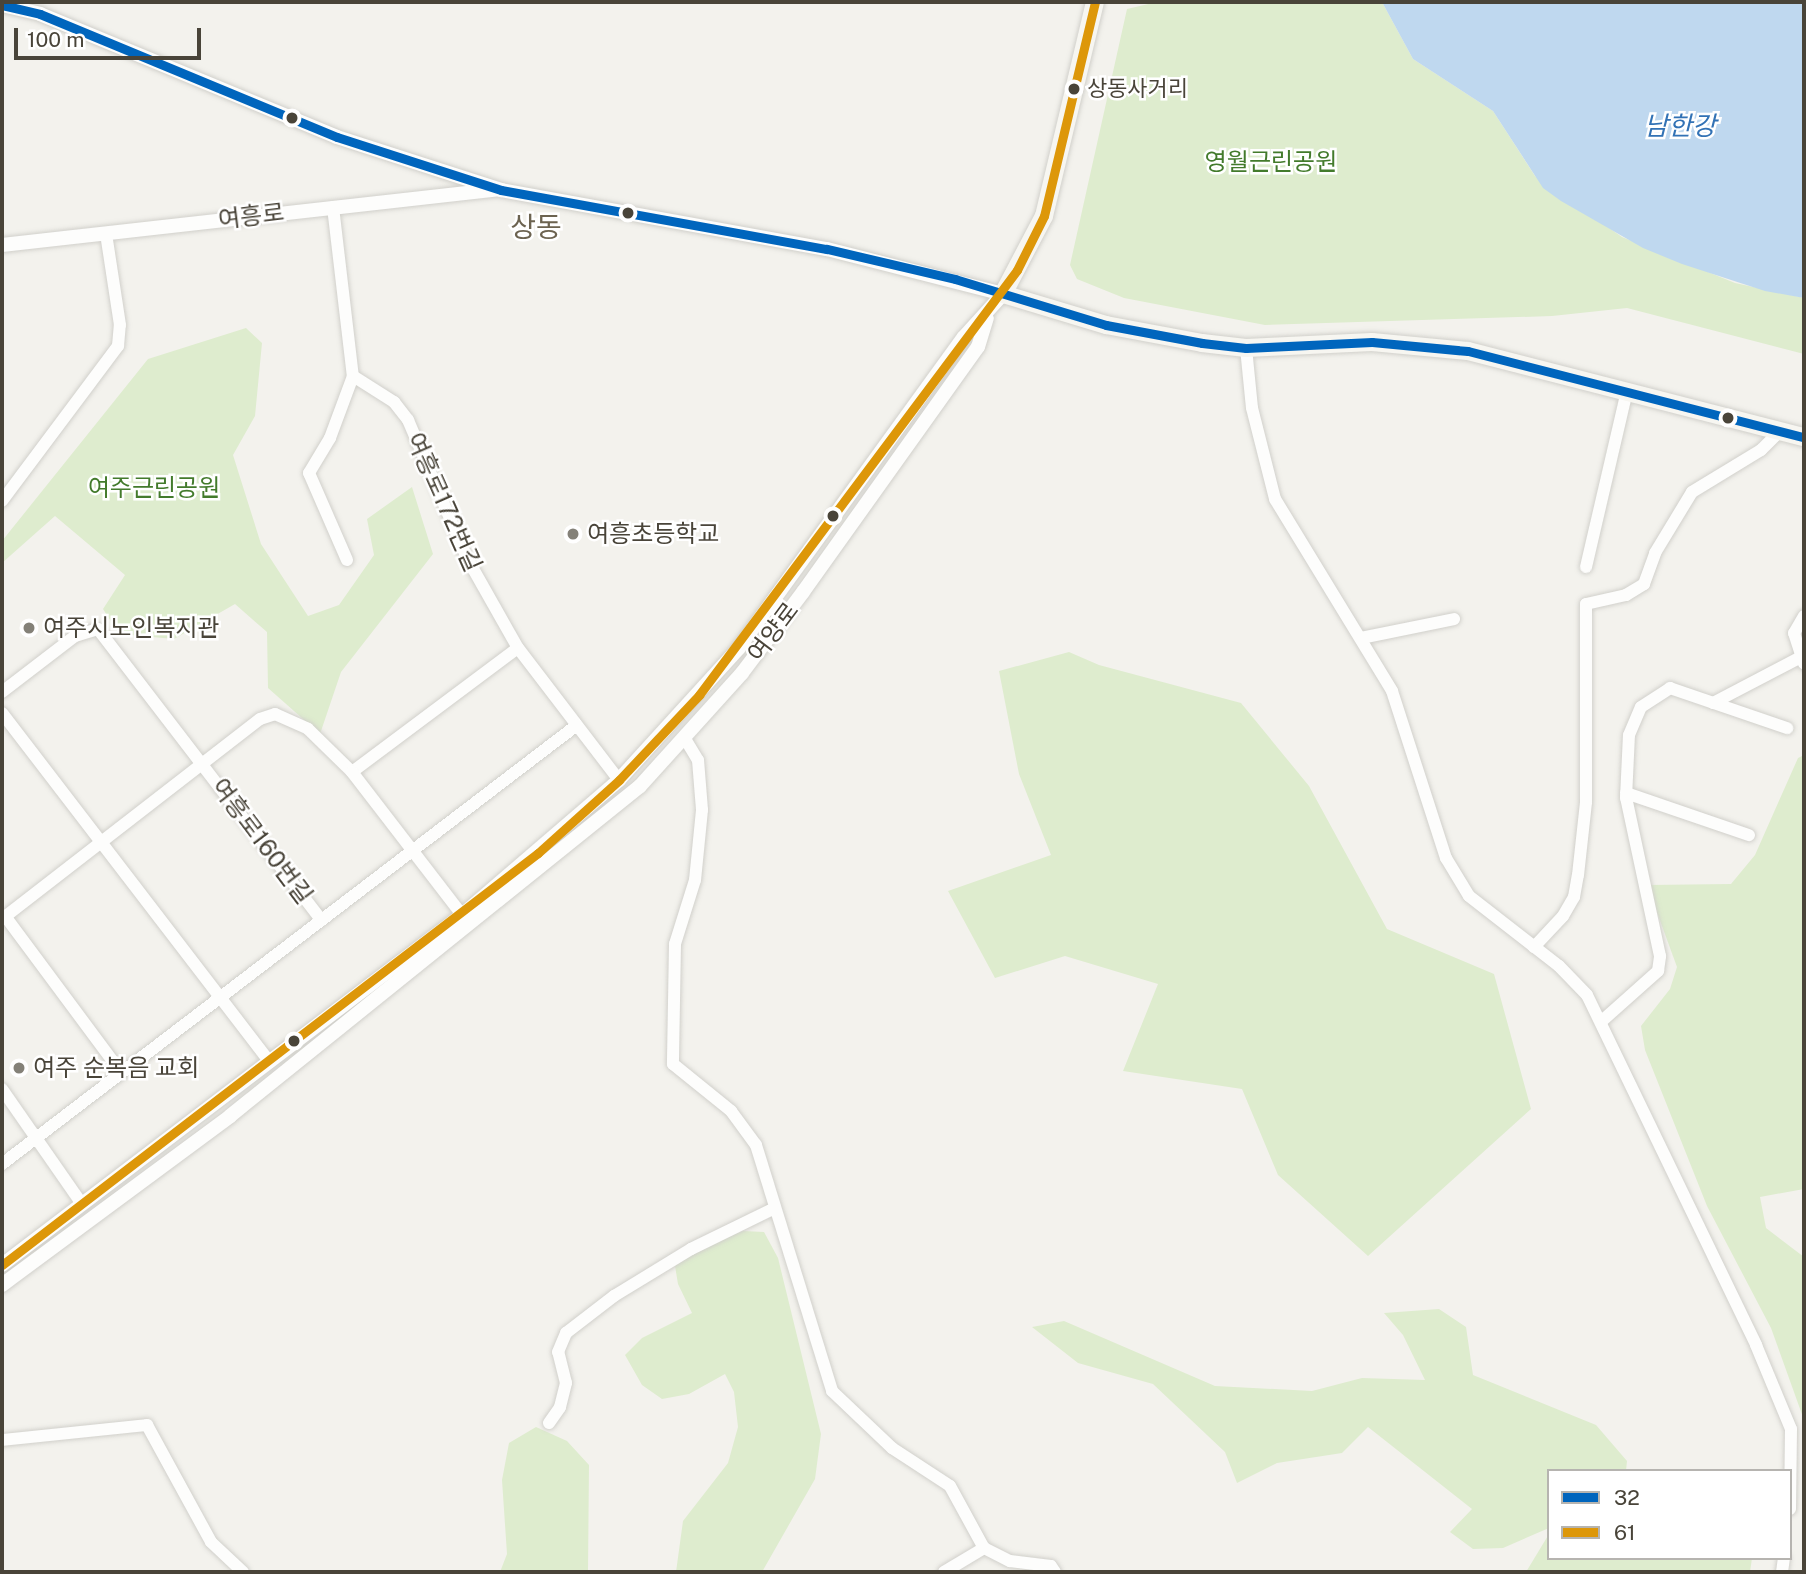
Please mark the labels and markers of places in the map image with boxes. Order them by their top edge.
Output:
place label: 상동사거리 [1087,76,1188,102]
marker: 상동사거리 [1067,82,1081,96]
unlabelled marker [285,111,299,125]
unlabelled marker [621,206,635,220]
unlabelled marker [1721,411,1735,425]
unlabelled marker [826,509,840,523]
place label: 여흥초등학교 [587,520,719,548]
marker: 여흥초등학교 [565,526,581,542]
place label: 여주시노인복지관 [43,614,220,642]
marker: 여주시노인복지관 [21,620,37,636]
unlabelled marker [287,1034,301,1048]
place label: 여주 순복음 교회 [33,1054,199,1082]
marker: 여주 순복음 교회 [11,1060,27,1076]

